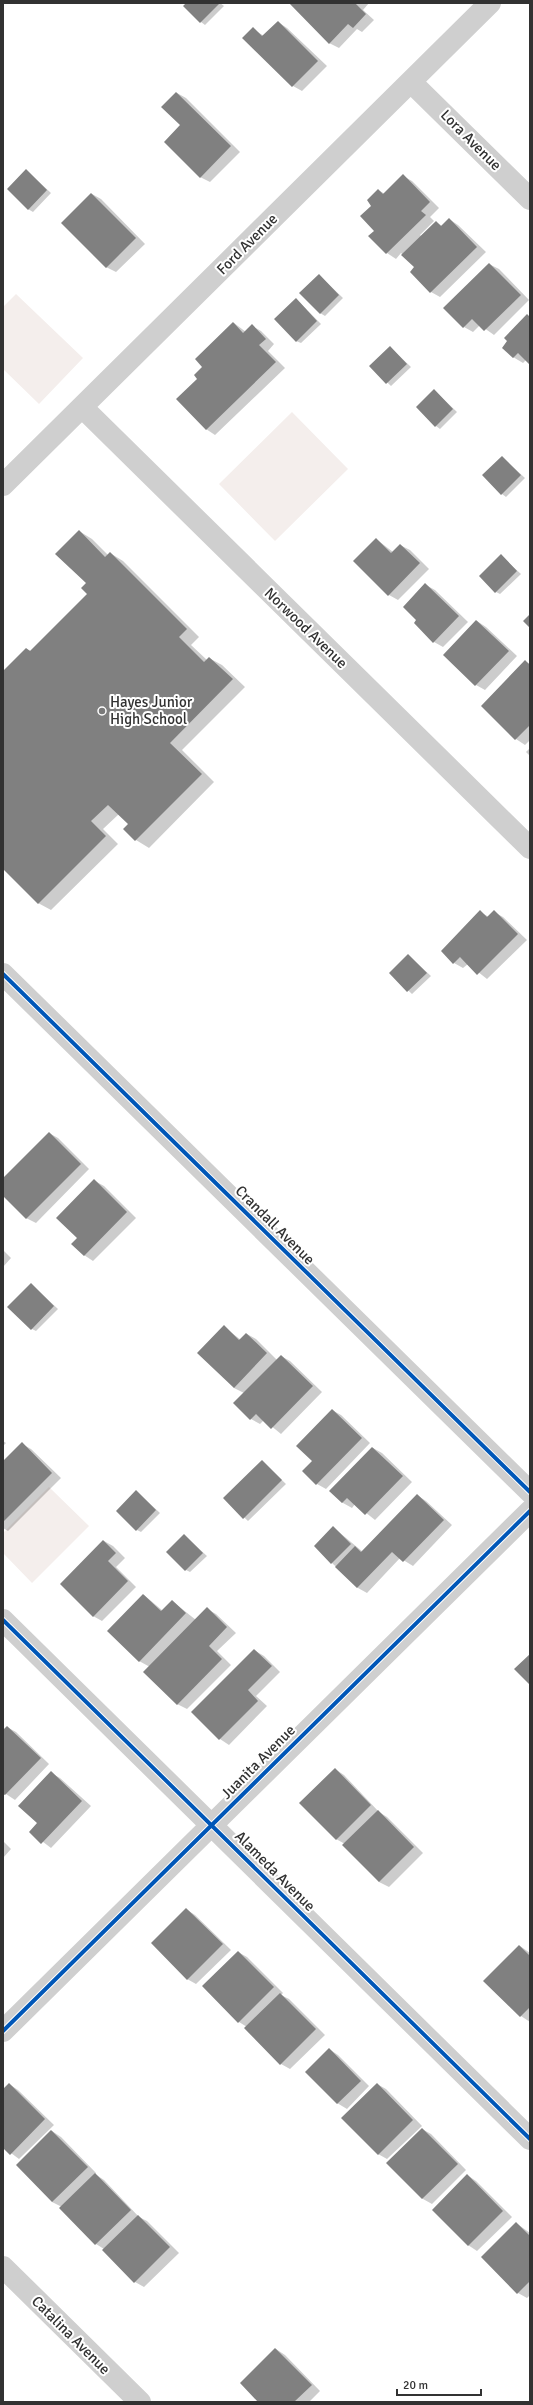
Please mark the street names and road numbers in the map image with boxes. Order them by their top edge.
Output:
street label: Lora Avenue [437,106,505,174]
street label: Ford Avenue [213,210,281,278]
street label: Norwood Avenue [261,584,351,672]
street label: Crandall Avenue [232,1182,318,1268]
street label: Juanita Avenue [217,1721,299,1803]
street label: Alameda Avenue [231,1827,319,1915]
street label: Catalina Avenue [28,2292,114,2378]

